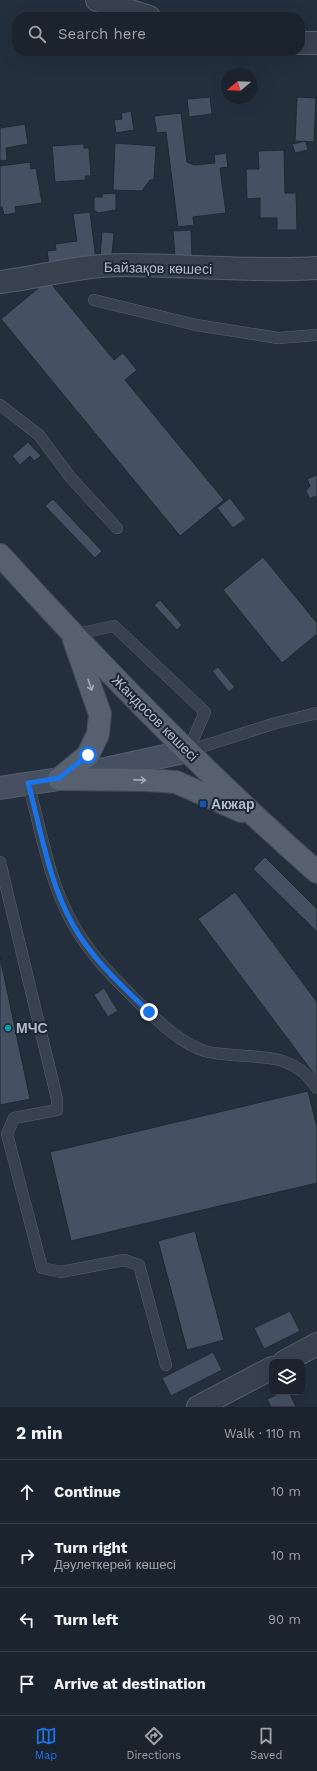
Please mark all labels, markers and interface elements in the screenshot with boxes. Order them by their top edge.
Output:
search box [12,12,305,56]
icon: search [26,23,48,45]
text: Search here [58,25,146,43]
north arrow [221,68,257,104]
street label: Байзақов көшесі [104,259,212,277]
street label: Жандосов көшесі [109,672,201,764]
one-way arrow [87,678,94,691]
route start [79,746,97,764]
one-way arrow [133,776,146,783]
place label: Акжар [211,796,255,812]
marker: Акжар [198,799,208,809]
route end [140,1003,158,1021]
place label: МЧС [16,1020,48,1036]
marker: МЧС [3,1023,13,1033]
map controls [269,1359,305,1395]
button: layers [269,1359,305,1395]
text: 2 min [16,1423,62,1443]
text: Walk · 110 m [224,1426,301,1441]
icon: ahead [16,1481,38,1503]
text: Continue [54,1483,121,1501]
text: 10 m [271,1484,301,1499]
text: Turn right [54,1539,127,1557]
icon: right [16,1545,38,1567]
text: 10 m [271,1548,301,1563]
text: Дәулеткерей көшесі [54,1557,176,1572]
icon: left [16,1609,38,1631]
text: Turn left [54,1611,118,1629]
text: 90 m [268,1612,301,1627]
icon: arrive [16,1673,38,1695]
text: Arrive at destination [54,1675,206,1693]
tab: Map [35,1725,57,1762]
tab: Directions [127,1725,181,1762]
tab: Saved [250,1725,282,1762]

